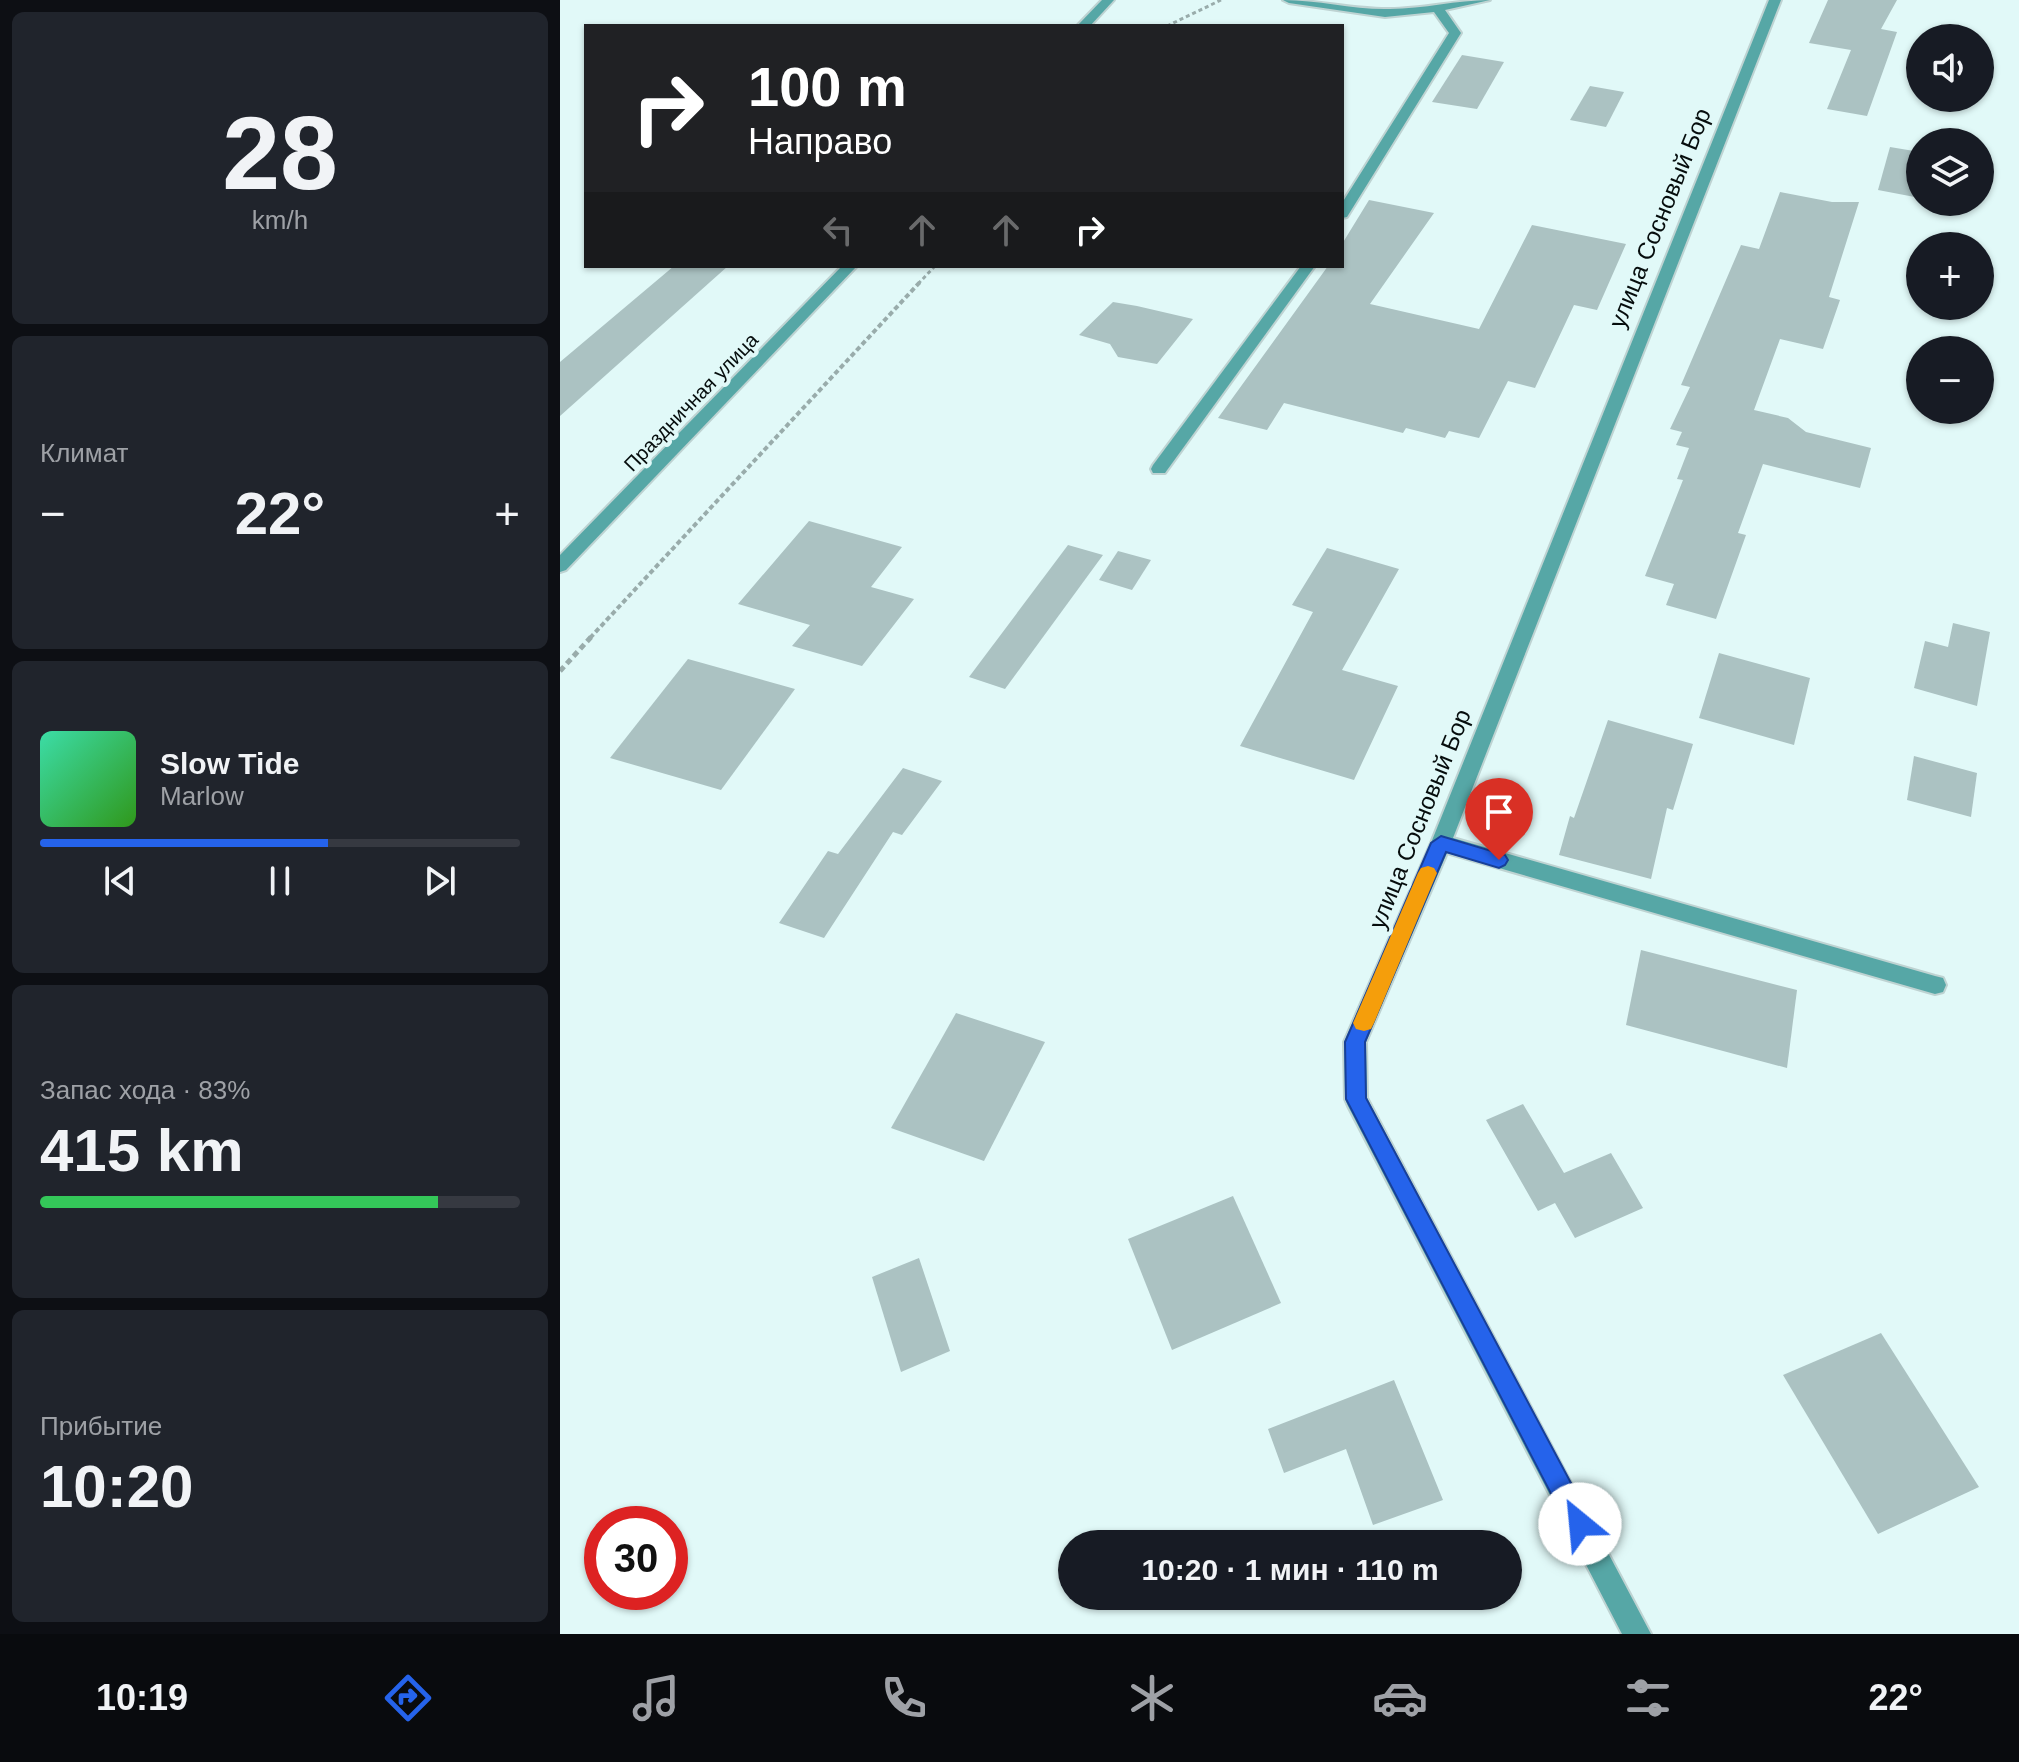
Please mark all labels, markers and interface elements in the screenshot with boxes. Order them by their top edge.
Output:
map controls [1906,24,1994,424]
button: sound [1906,24,1994,112]
text: 100 m [748,55,907,118]
icon: right [616,56,720,160]
text: 28 [222,95,338,211]
street label: улица Сосновый Бор [1603,104,1716,332]
text: Направо [748,121,892,162]
button: layers [1906,128,1994,216]
text: km/h [252,205,308,235]
icon: left [816,208,860,252]
icon: ahead [900,208,944,252]
icon: ahead [984,208,1028,252]
icon: right [1068,208,1112,252]
button: + [1906,232,1994,320]
street label: Праздничная улица [620,328,763,475]
button: − [1906,336,1994,424]
text: Климат [40,438,129,468]
text: 22° [235,480,325,547]
text: − [40,489,66,538]
text: + [494,489,520,538]
street label: улица Сосновый Бор [1363,705,1476,933]
text: Slow Tide [160,747,299,780]
pin [1465,778,1533,860]
text: Marlow [160,781,244,811]
icon: arrive [1477,790,1521,834]
icon: previous [98,859,142,903]
icon: pause [258,859,302,903]
icon: next [418,859,462,903]
text: Запас хода · 83% [40,1075,250,1105]
text: 415 km [40,1117,244,1184]
text: Прибытие [40,1411,162,1441]
text: 10:20 [40,1453,193,1520]
position arrow [1538,1482,1622,1566]
speed limit sign: 30 [584,1506,688,1610]
text: 10:20 · 1 мин · 110 m [1141,1553,1439,1586]
icon: directions [380,1670,436,1726]
icon: music [628,1670,684,1726]
icon: phone [876,1670,932,1726]
icon: climate [1124,1670,1180,1726]
icon: car [1372,1670,1428,1726]
icon: filters [1620,1670,1676,1726]
text: 10:19 [96,1677,188,1718]
text: 22° [1868,1677,1923,1718]

